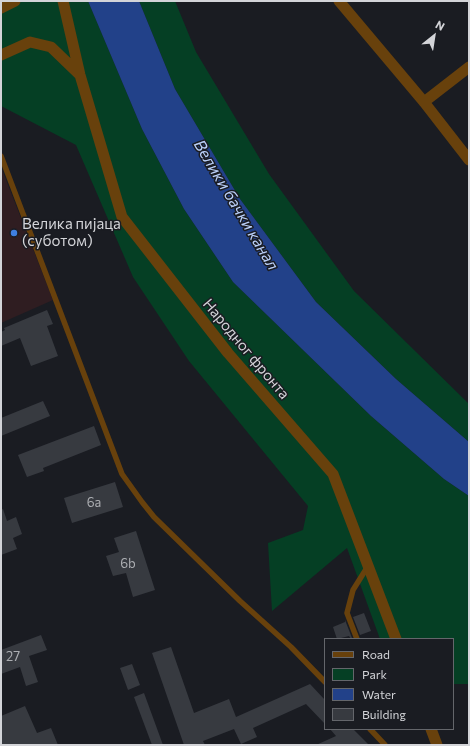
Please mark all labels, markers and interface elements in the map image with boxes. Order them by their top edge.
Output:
north arrow [414,16,454,56]
text: N [433,17,447,33]
water label: Велики бачки канал [189,136,283,274]
place label: Велика пијаца (суботом) [22,215,121,250]
marker: Велика пијаца (суботом) [9,228,19,238]
street label: Народног фронта [199,295,293,403]
house number: 6a [87,495,101,511]
house number: 6b [120,556,136,572]
legend [324,638,454,730]
text: Road [362,647,390,661]
house number: 27 [6,649,20,665]
text: Park [362,667,387,681]
text: Water [362,687,396,701]
text: Building [362,707,406,721]

